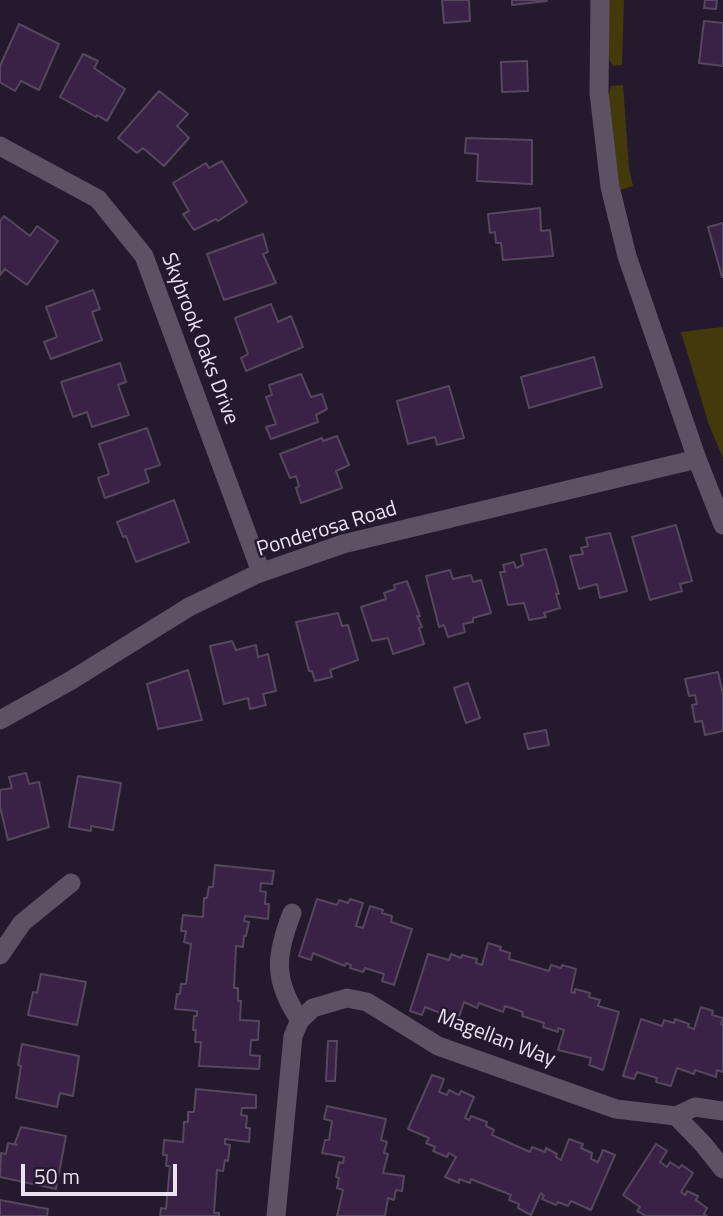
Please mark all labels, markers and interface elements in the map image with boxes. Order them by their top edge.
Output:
street label: Skybrook Oaks Drive [155,250,243,428]
street label: Ponderosa Road [254,497,400,563]
street label: Magellan Way [433,1005,559,1073]
scale bar [24,1150,180,1194]
text: 50 m [34,1160,80,1192]

